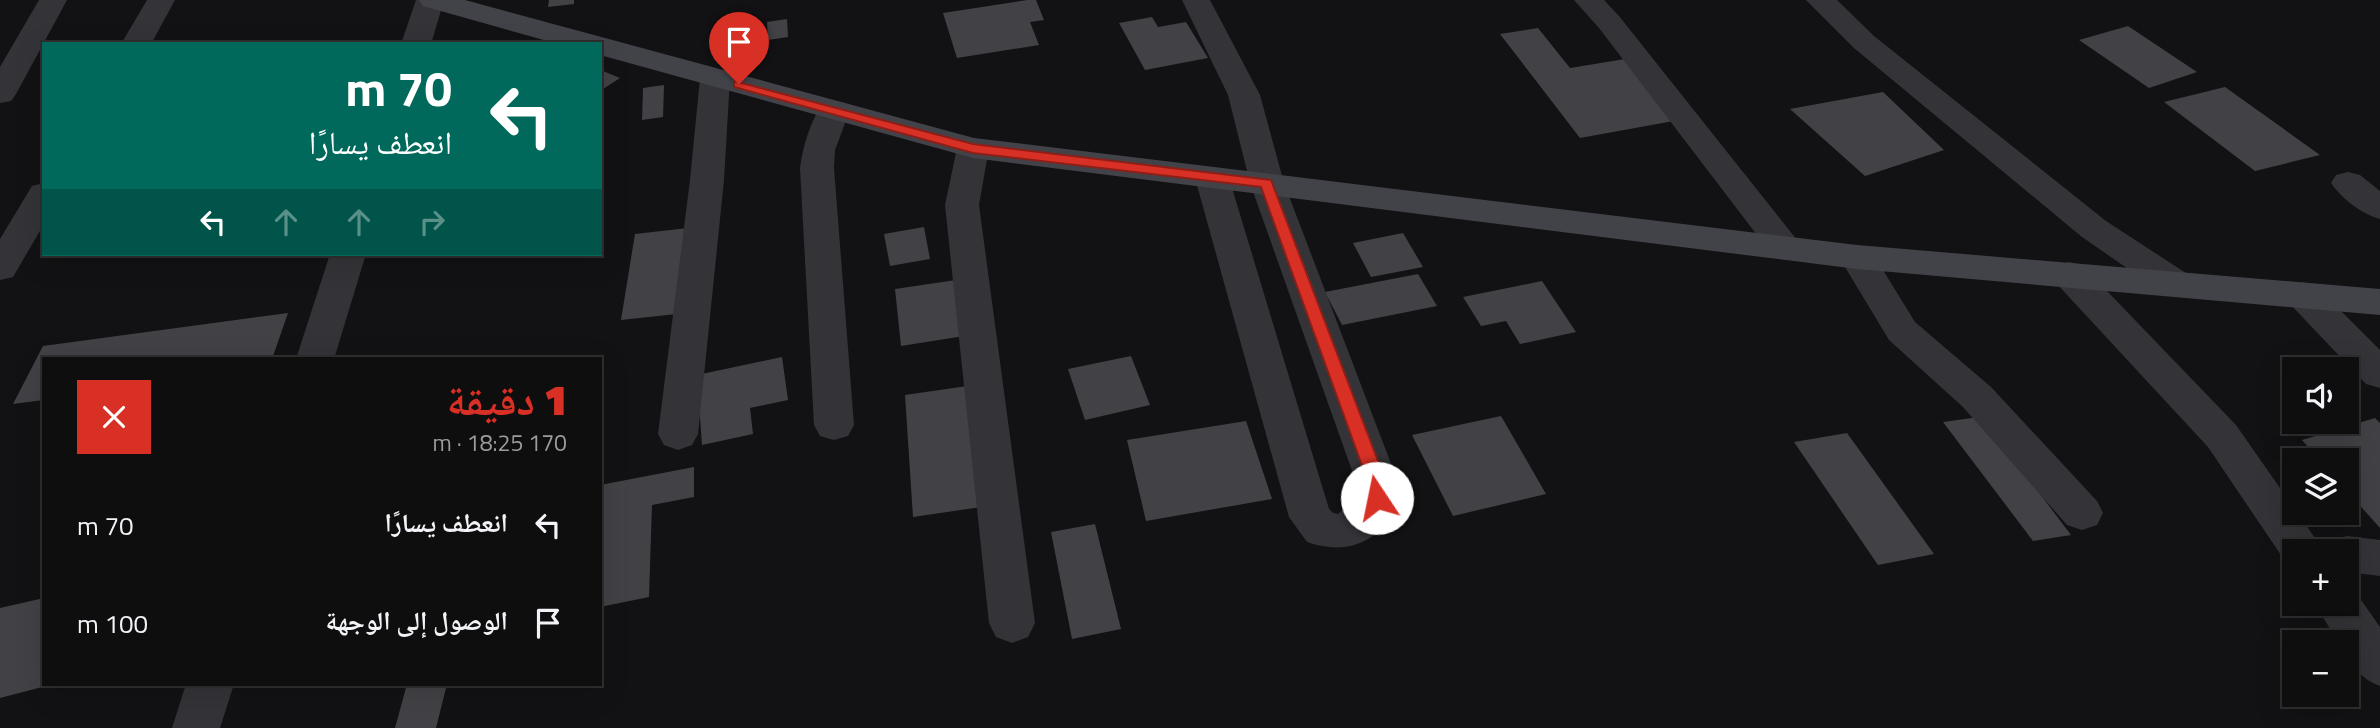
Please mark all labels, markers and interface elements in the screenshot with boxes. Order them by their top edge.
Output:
pin [709,12.0,769,84]
icon: arrive [720,23,758,61]
text: 70 m [345,50,452,125]
icon: left [476,70,567,161]
text: انعطف يسارًا [309,118,452,166]
icon: left [194,203,232,241]
icon: ahead [267,203,305,241]
icon: ahead [340,203,378,241]
icon: right [413,203,451,241]
map controls [2282,357,2359,707]
button: sound [2282,357,2359,434]
text: 1 دقيقة [447,367,567,431]
button: close [77,380,151,454]
text: 170 m · 18:25 [432,425,567,460]
button: layers [2282,448,2359,525]
position arrow [1340,461,1414,535]
text: انعطف يسارًا [384,503,508,542]
text: 70 m [77,506,134,545]
icon: left [529,506,567,544]
button: + [2282,539,2359,616]
text: الوصول إلى الوجهة [326,601,508,640]
text: 100 m [77,604,148,643]
icon: arrive [529,604,567,642]
button: − [2282,630,2359,707]

